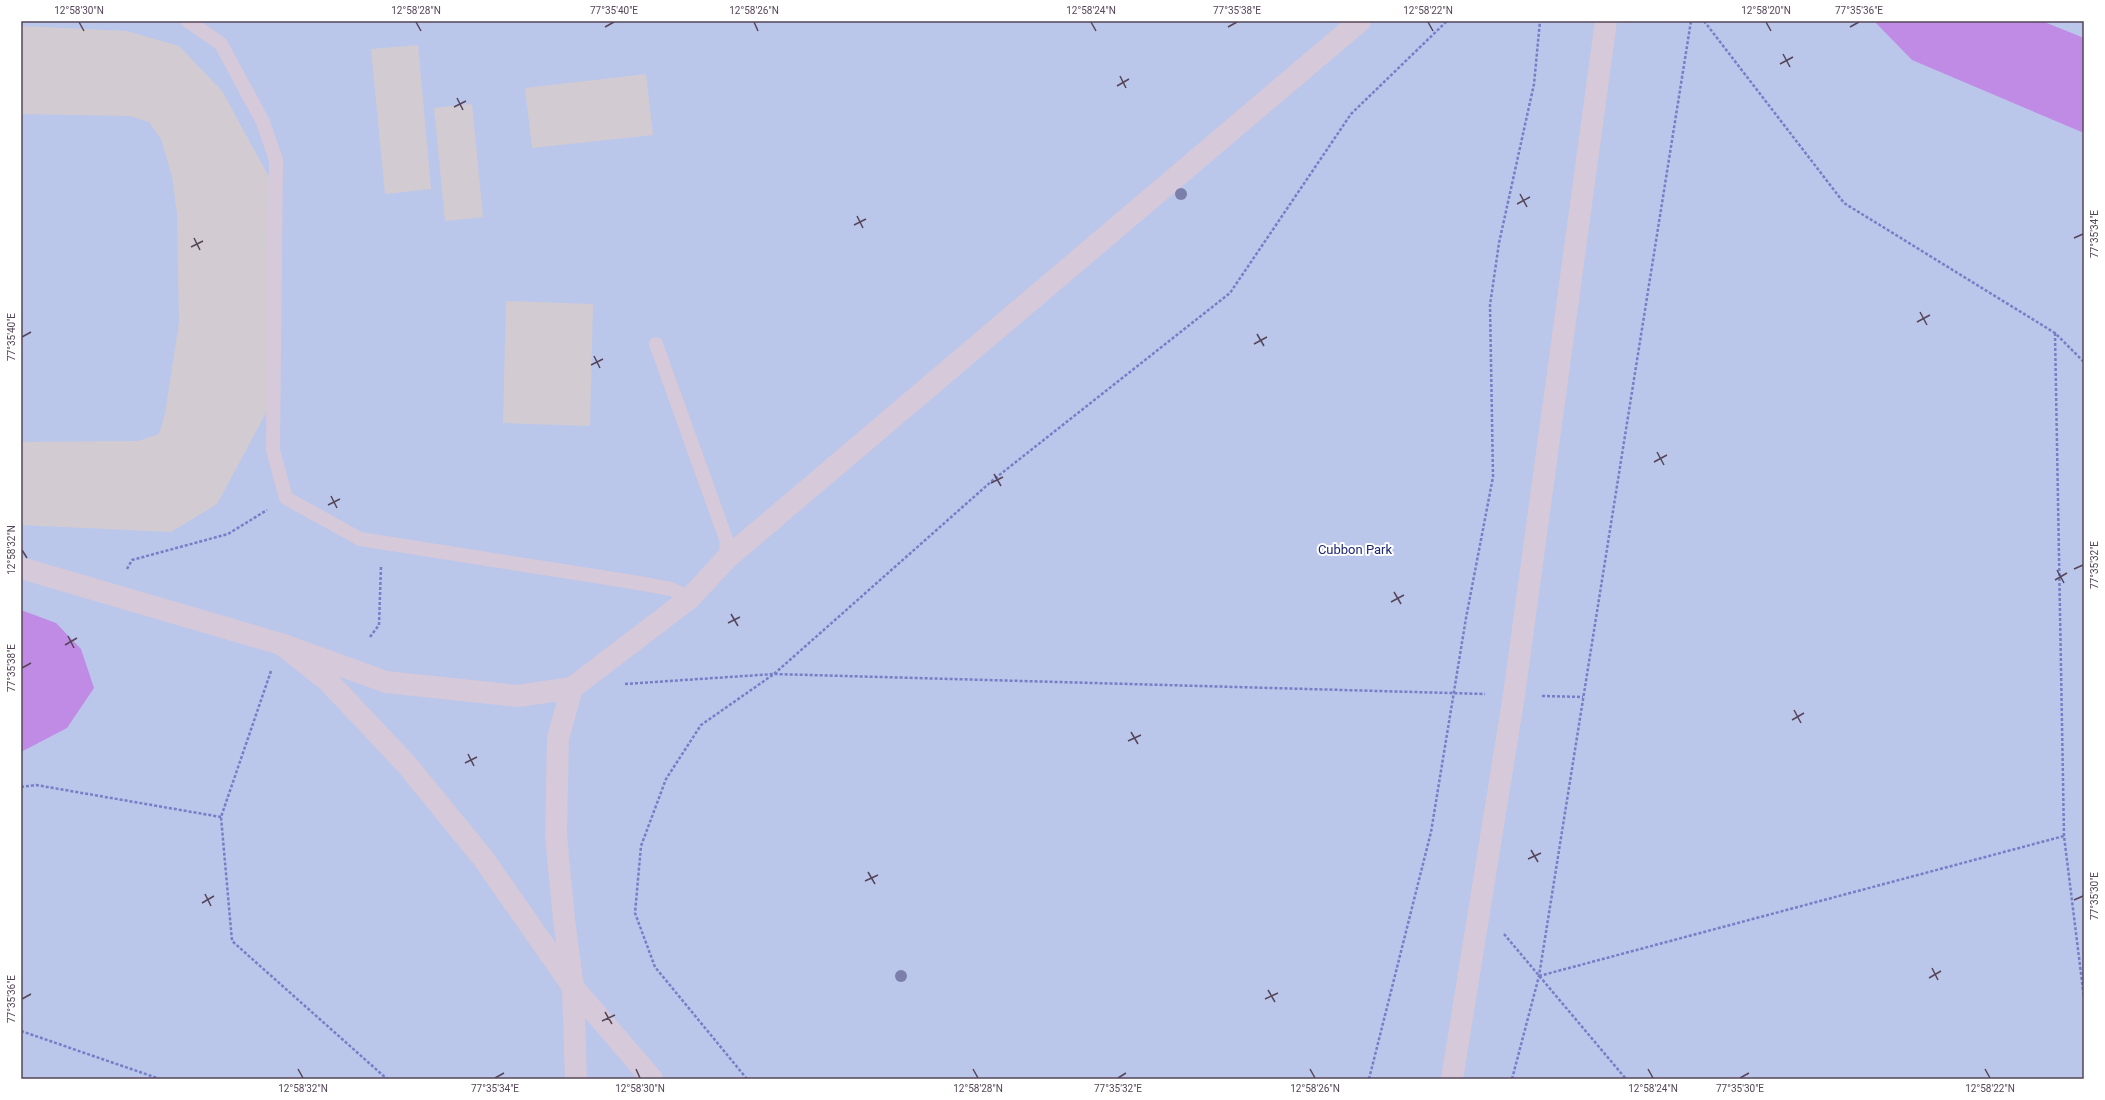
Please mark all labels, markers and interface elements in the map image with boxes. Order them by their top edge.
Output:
text: 12°58'30"N [54,5,104,16]
text: 12°58'28"N [391,5,441,16]
text: 77°35'40"E [590,5,638,16]
text: 12°58'26"N [729,5,779,16]
text: 12°58'24"N [1066,5,1116,16]
text: 77°35'38"E [1213,5,1261,16]
text: 12°58'22"N [1403,5,1453,16]
text: 12°58'20"N [1741,5,1791,16]
text: 77°35'36"E [1835,5,1883,16]
text: 77°35'34"E [2089,210,2100,258]
text: 77°35'40"E [6,313,17,361]
text: 12°58'32"N [6,525,17,575]
text: 77°35'32"E [2089,541,2100,589]
park label: Cubbon Park [1318,542,1393,557]
text: 77°35'38"E [6,644,17,692]
text: 77°35'30"E [2089,872,2100,920]
text: 77°35'36"E [6,975,17,1023]
text: 12°58'32"N [278,1083,328,1094]
text: 77°35'34"E [471,1083,519,1094]
text: 12°58'30"N [615,1083,665,1094]
text: 12°58'28"N [953,1083,1003,1094]
text: 77°35'32"E [1094,1083,1142,1094]
text: 12°58'26"N [1290,1083,1340,1094]
text: 12°58'24"N [1628,1083,1678,1094]
text: 77°35'30"E [1716,1083,1764,1094]
text: 12°58'22"N [1965,1083,2015,1094]

